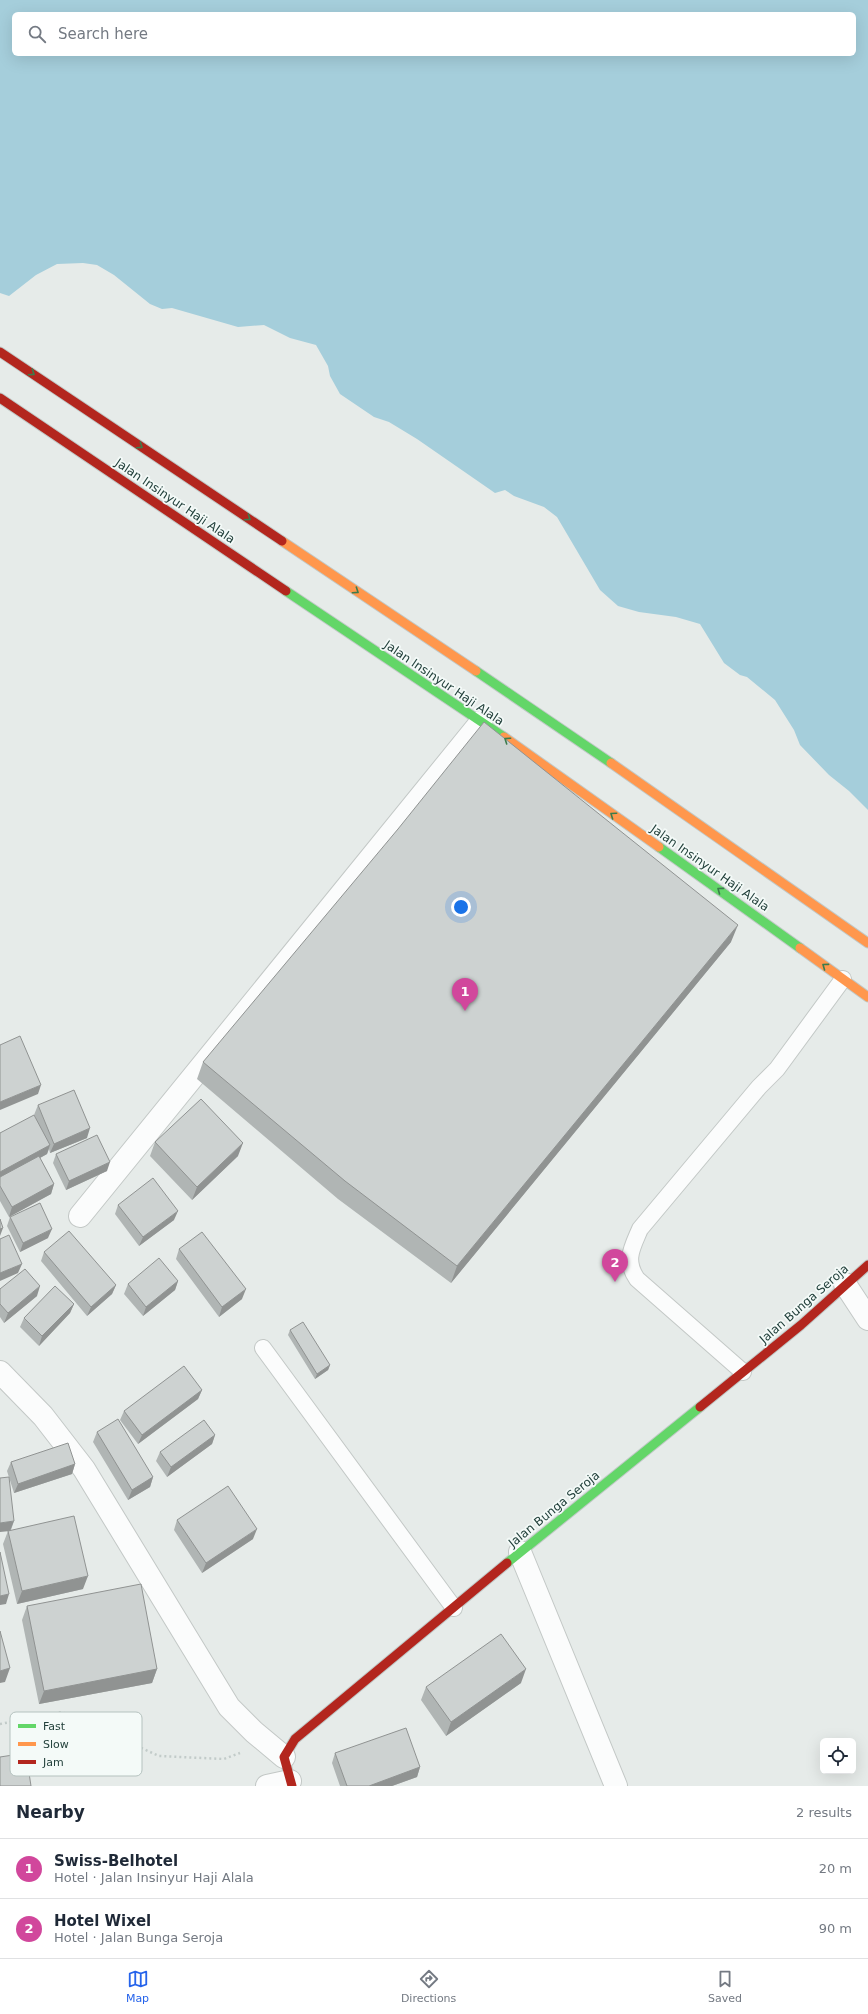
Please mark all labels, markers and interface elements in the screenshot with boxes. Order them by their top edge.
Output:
search box [12,12,856,56]
icon: search [26,23,48,45]
text: Search here [58,25,148,43]
one-way arrow [28,368,35,375]
one-way arrow [136,441,143,449]
street label: Jalan Insinyur Haji Alala [112,455,237,546]
one-way arrow [244,513,251,521]
one-way arrow [352,586,359,594]
street label: Jalan Insinyur Haji Alala [381,637,506,728]
one-way arrow [504,737,511,745]
one-way arrow [611,813,618,820]
street label: Jalan Insinyur Haji Alala [647,821,772,914]
one-way arrow [717,888,724,895]
your location [451,897,471,917]
one-way arrow [822,963,829,971]
pin: 1 [452,978,478,1011]
pin: 2 [602,1249,628,1282]
street label: Jalan Bunga Seroja [756,1262,851,1347]
street label: Jalan Bunga Seroja [505,1468,602,1551]
legend [10,1712,142,1776]
text: Fast [43,1720,66,1733]
text: Slow [43,1738,69,1751]
map controls [820,1738,856,1774]
button: locate [820,1738,856,1774]
text: Jam [42,1756,64,1769]
text: Nearby [16,1802,85,1822]
text: 2 results [796,1805,852,1820]
text: Swiss-Belhotel [54,1852,178,1870]
text: 1 [24,1861,34,1876]
text: 20 m [819,1861,852,1876]
text: Hotel · Jalan Insinyur Haji Alala [54,1870,254,1885]
text: Hotel Wixel [54,1912,151,1930]
text: 2 [24,1921,34,1936]
text: 90 m [819,1921,852,1936]
text: Hotel · Jalan Bunga Seroja [54,1930,223,1945]
tab: Map [126,1968,149,2005]
tab: Directions [401,1968,456,2005]
tab: Saved [708,1968,742,2005]

